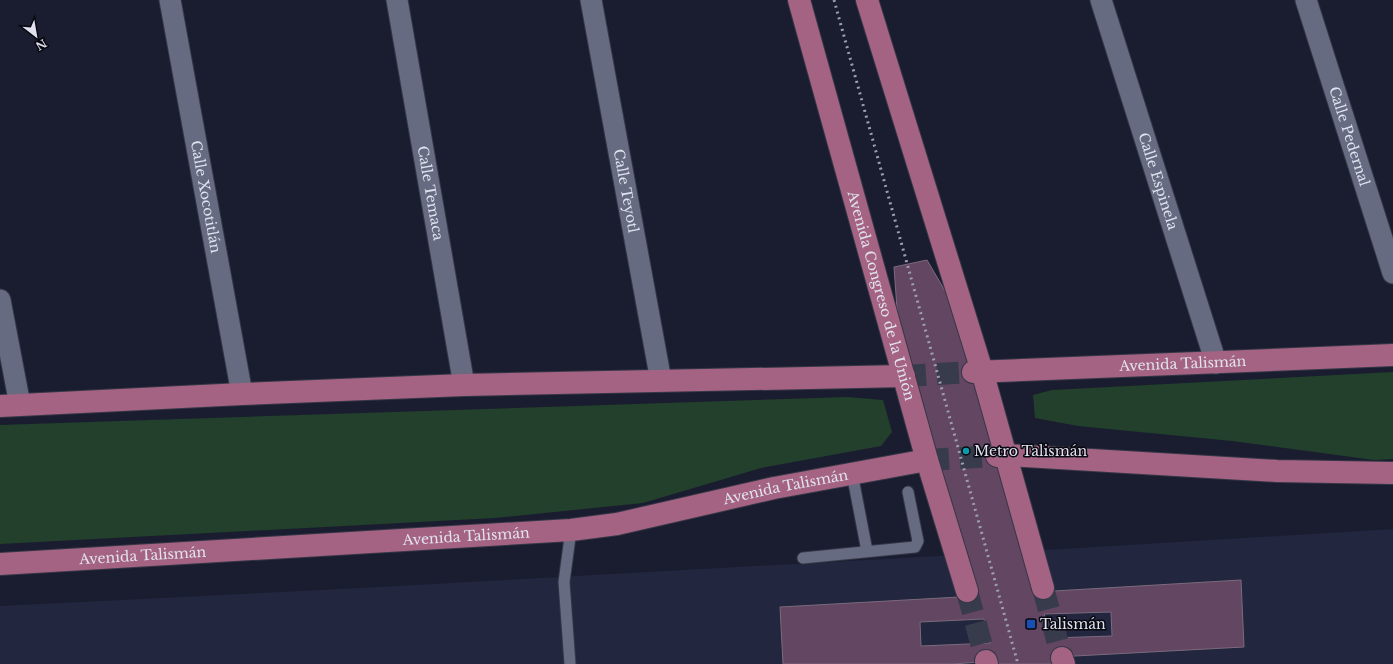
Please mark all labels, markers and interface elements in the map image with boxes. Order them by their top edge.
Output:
north arrow [16,16,56,56]
text: N [33,36,49,54]
street label: Calle Pedernal [1325,84,1374,189]
street label: Calle Espinela [1135,130,1182,232]
street label: Calle Xocotitlán [187,139,225,255]
street label: Calle Temaca [414,144,448,242]
street label: Calle Teyotl [610,147,643,235]
street label: Avenida Congreso de la Unión [843,188,919,403]
street label: Avenida Talismán [1118,352,1247,375]
place label: Metro Talismán [974,442,1087,460]
marker: Metro Talismán [961,446,971,456]
street label: Avenida Talismán [720,466,850,509]
street label: Avenida Talismán [401,523,530,549]
street label: Avenida Talismán [78,543,207,568]
place label: Talismán [1040,615,1106,633]
marker: Talismán [1025,618,1037,630]

